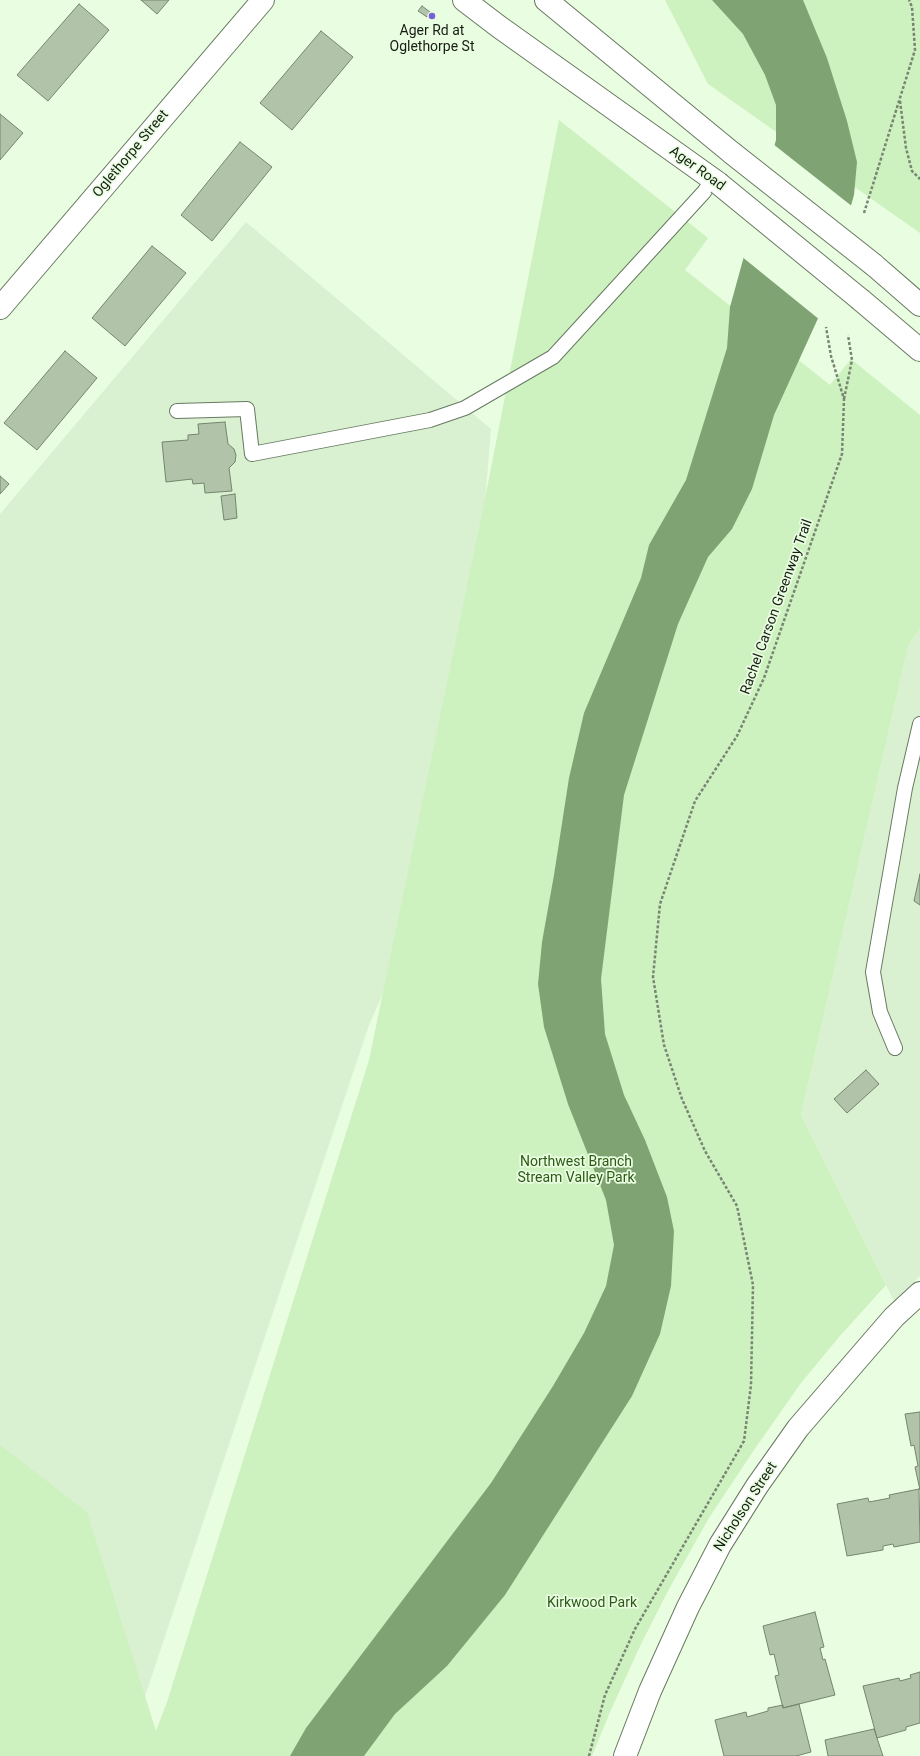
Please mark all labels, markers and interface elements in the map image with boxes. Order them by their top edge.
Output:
marker: Ager Rd at Oglethorpe St [427,11,437,21]
place label: Ager Rd at Oglethorpe St [390,23,474,56]
street label: Oglethorpe Street [90,107,172,201]
street label: Ager Road [666,143,728,195]
street label: Rachel Carson Greenway Trail [737,517,817,697]
park label: Northwest Branch Stream Valley Park [518,1154,634,1186]
street label: Nicholson Street [711,1459,781,1555]
park label: Kirkwood Park [547,1595,637,1611]

